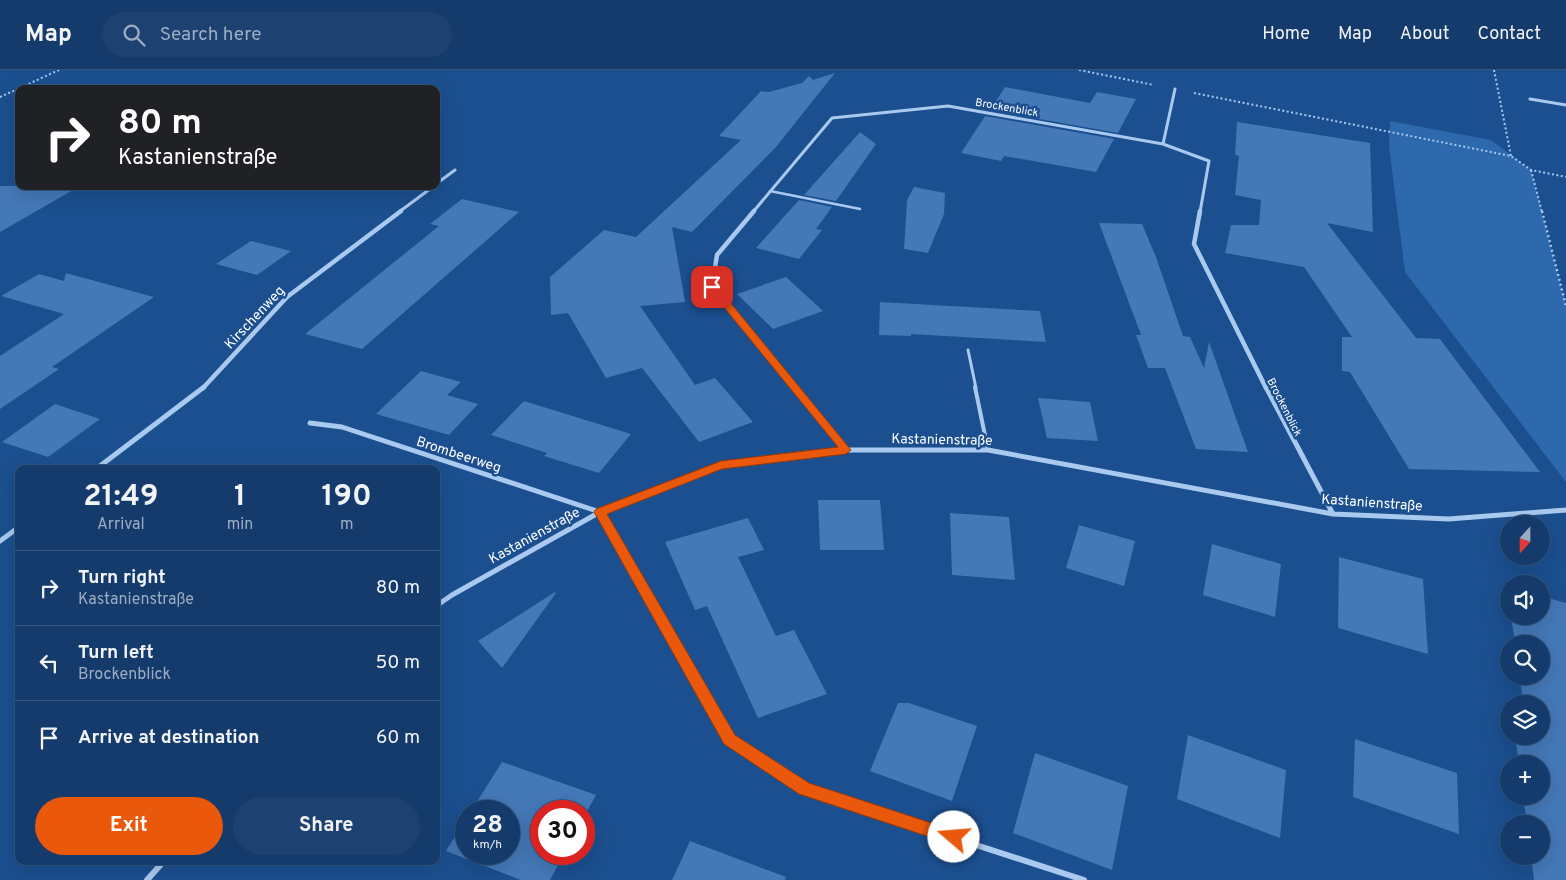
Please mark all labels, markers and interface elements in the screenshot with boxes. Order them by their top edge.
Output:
search box [102,12,452,57]
text: Map [25,20,72,50]
icon: search [120,21,148,49]
text: Search here [160,23,261,47]
text: Home [1262,23,1310,46]
text: Map [1338,23,1372,46]
text: About [1400,23,1449,46]
text: Contact [1477,23,1541,46]
street label: Brockenblick [974,96,1040,120]
text: 80 m [118,102,202,146]
icon: right [35,105,100,170]
text: Kastanienstraße [118,145,277,172]
pin [691,266,733,308]
icon: arrive [698,273,726,301]
street label: Kirschenweg [221,283,289,353]
street label: Brockenblick [1263,376,1305,439]
street label: Kastanienstraße [891,431,993,450]
street label: Brombeerweg [414,434,503,477]
text: 21:49 [83,479,159,516]
text: 1 [234,479,246,516]
text: 190 [322,479,372,516]
street label: Kastanienstraße [1321,491,1423,516]
street label: Kastanienstraße [486,504,583,568]
text: Arrival [97,515,145,535]
text: min [227,515,253,535]
text: m [340,515,353,535]
north arrow [1500,515,1550,565]
map controls [1500,515,1550,865]
text: Turn right [78,566,166,590]
icon: right [35,574,63,602]
button: sound [1500,575,1550,625]
text: 80 m [376,576,420,600]
text: Kastanienstraße [78,590,194,610]
button: search [1500,635,1550,685]
text: Turn left [78,641,154,665]
icon: left [35,649,63,677]
text: 50 m [375,651,420,675]
text: Brockenblick [78,665,171,685]
button: layers [1500,695,1550,745]
icon: arrive [35,724,63,752]
text: Arrive at destination [78,726,259,750]
text: 60 m [376,726,420,750]
button: + [1500,755,1550,805]
button: Exit [35,797,223,855]
button: Share [233,797,420,855]
speed limit sign: 30 [530,800,595,865]
text: 28 [472,810,503,842]
position arrow [927,810,979,862]
button: − [1500,815,1550,865]
text: km/h [473,837,502,853]

